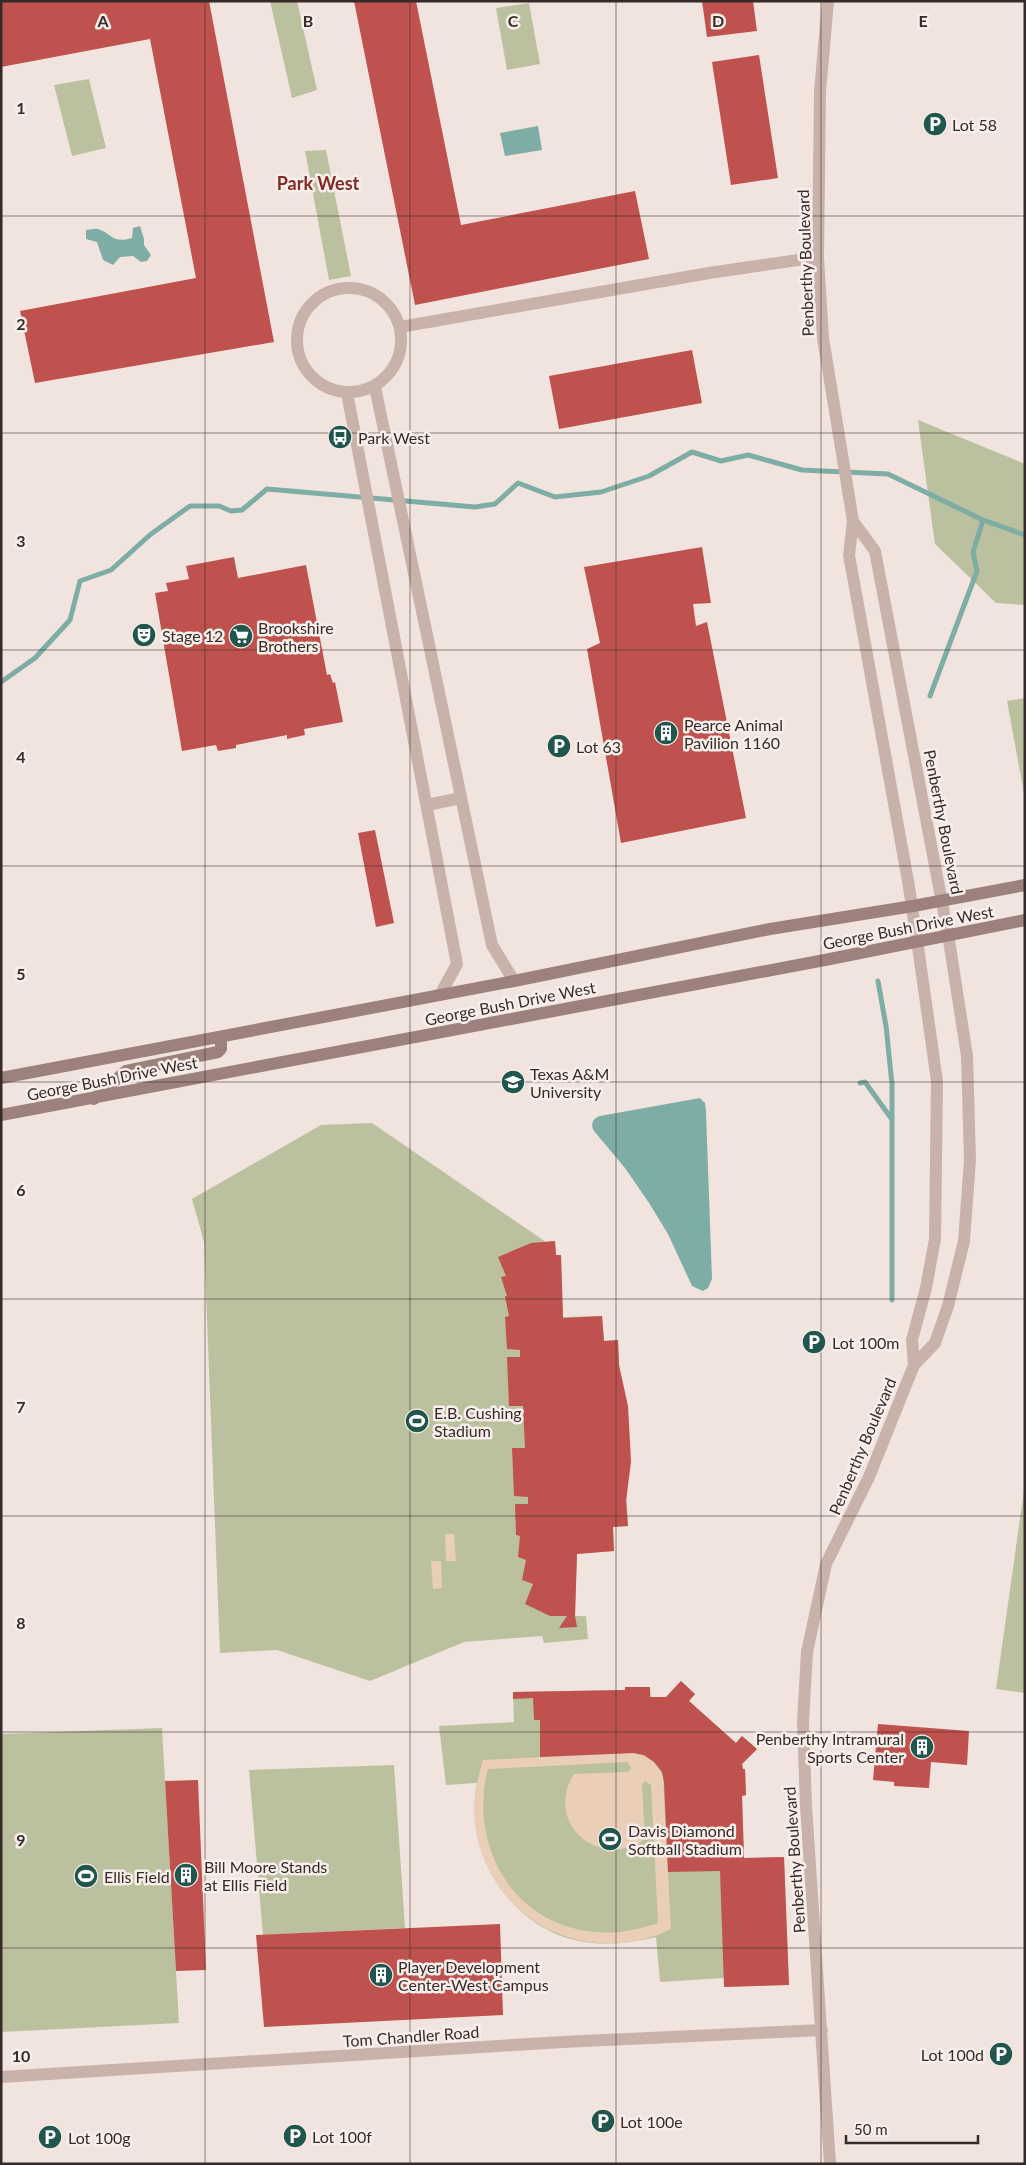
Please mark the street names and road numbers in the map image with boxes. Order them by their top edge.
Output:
street label: Penberthy Boulevard [793,189,817,337]
street label: Penberthy Boulevard [921,748,967,896]
street label: George Bush Drive West [821,901,995,953]
street label: George Bush Drive West [423,977,597,1029]
street label: George Bush Drive West [25,1052,199,1104]
street label: Penberthy Boulevard [825,1375,899,1517]
street label: Penberthy Boulevard [779,1786,809,1934]
street label: Tom Chandler Road [342,2022,480,2050]

